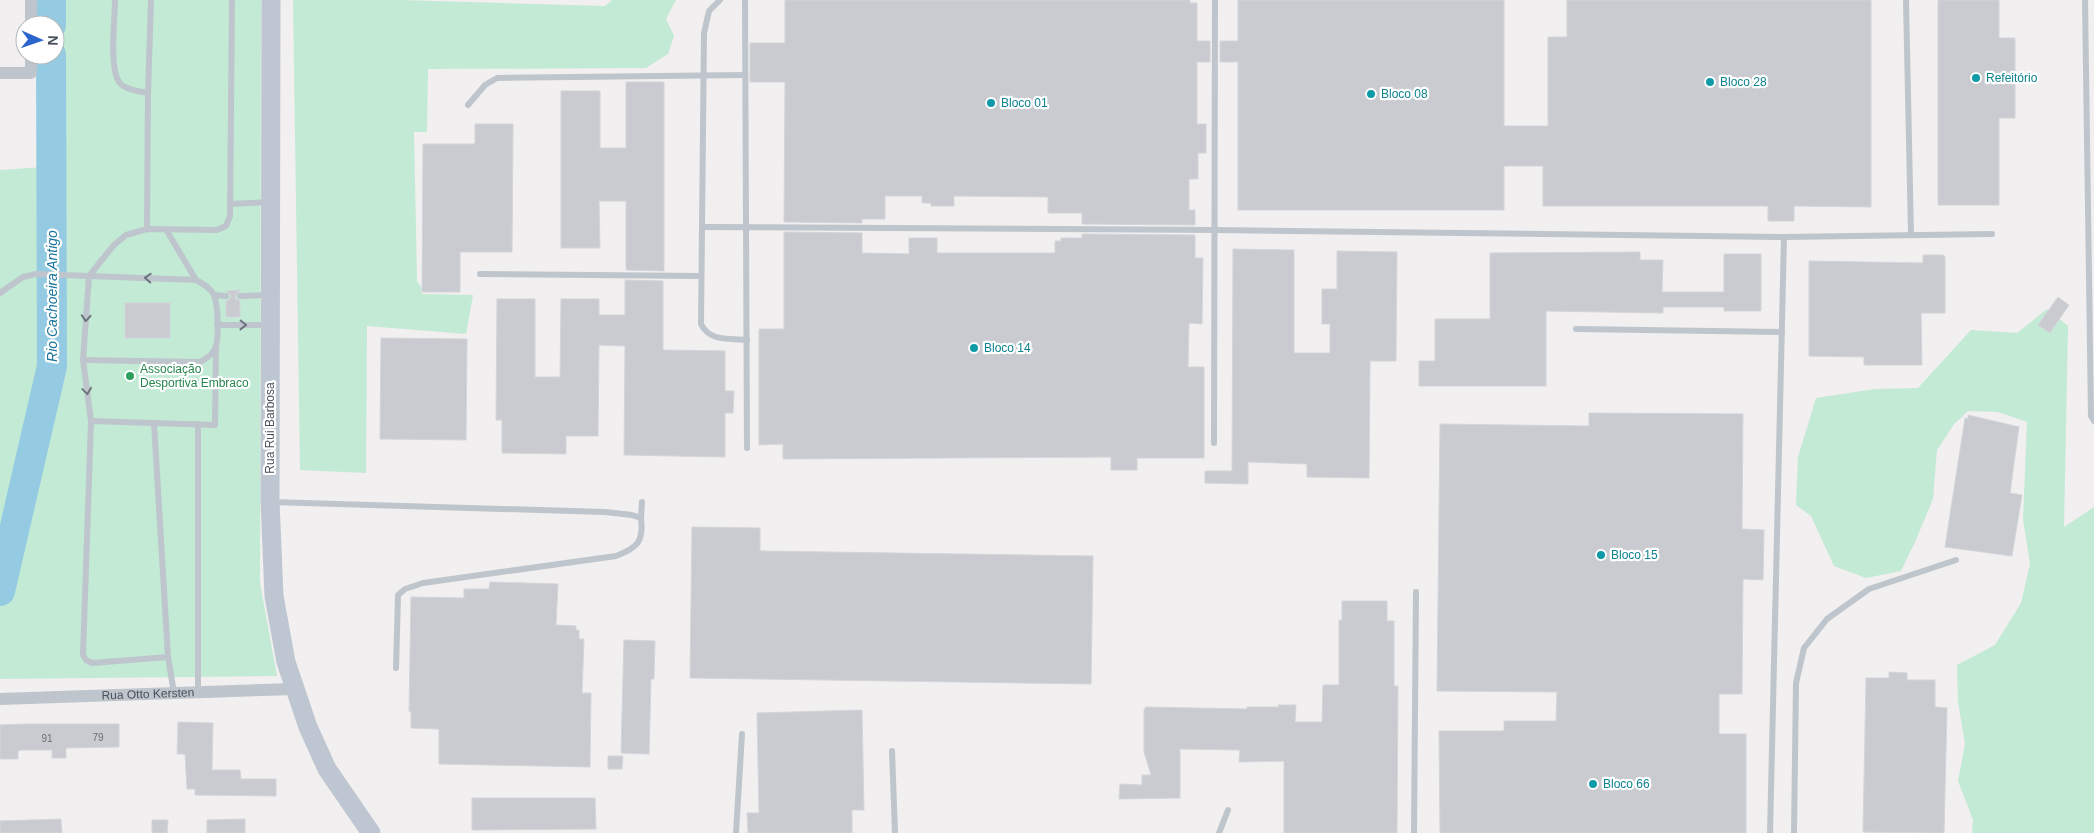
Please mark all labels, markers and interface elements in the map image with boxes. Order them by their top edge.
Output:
north arrow [15,15,65,65]
text: N [45,35,61,46]
place label: Refeitório [1986,71,2038,85]
marker: Refeitório [1970,72,1982,84]
place label: Bloco 28 [1720,75,1767,89]
marker: Bloco 28 [1704,76,1716,88]
place label: Bloco 08 [1381,87,1428,101]
marker: Bloco 08 [1365,88,1377,100]
place label: Bloco 01 [1001,96,1048,110]
marker: Bloco 01 [985,97,997,109]
water label: Rio Cachoeira Antigo [44,230,60,362]
one-way arrow [143,273,151,284]
one-way arrow [80,314,91,322]
one-way arrow [240,320,248,330]
place label: Bloco 14 [984,341,1031,355]
marker: Bloco 14 [968,342,980,354]
place label: Associação Desportiva Embraco [140,362,249,390]
marker: Associação Desportiva Embraco [124,370,136,382]
street label: Rua Rui Barbosa [263,382,277,474]
one-way arrow [81,387,92,395]
place label: Bloco 15 [1611,548,1658,562]
marker: Bloco 15 [1595,549,1607,561]
street label: Rua Otto Kersten [101,685,195,703]
house number: 79 [92,732,104,743]
house number: 91 [41,733,53,744]
place label: Bloco 66 [1603,777,1650,791]
marker: Bloco 66 [1587,778,1599,790]

